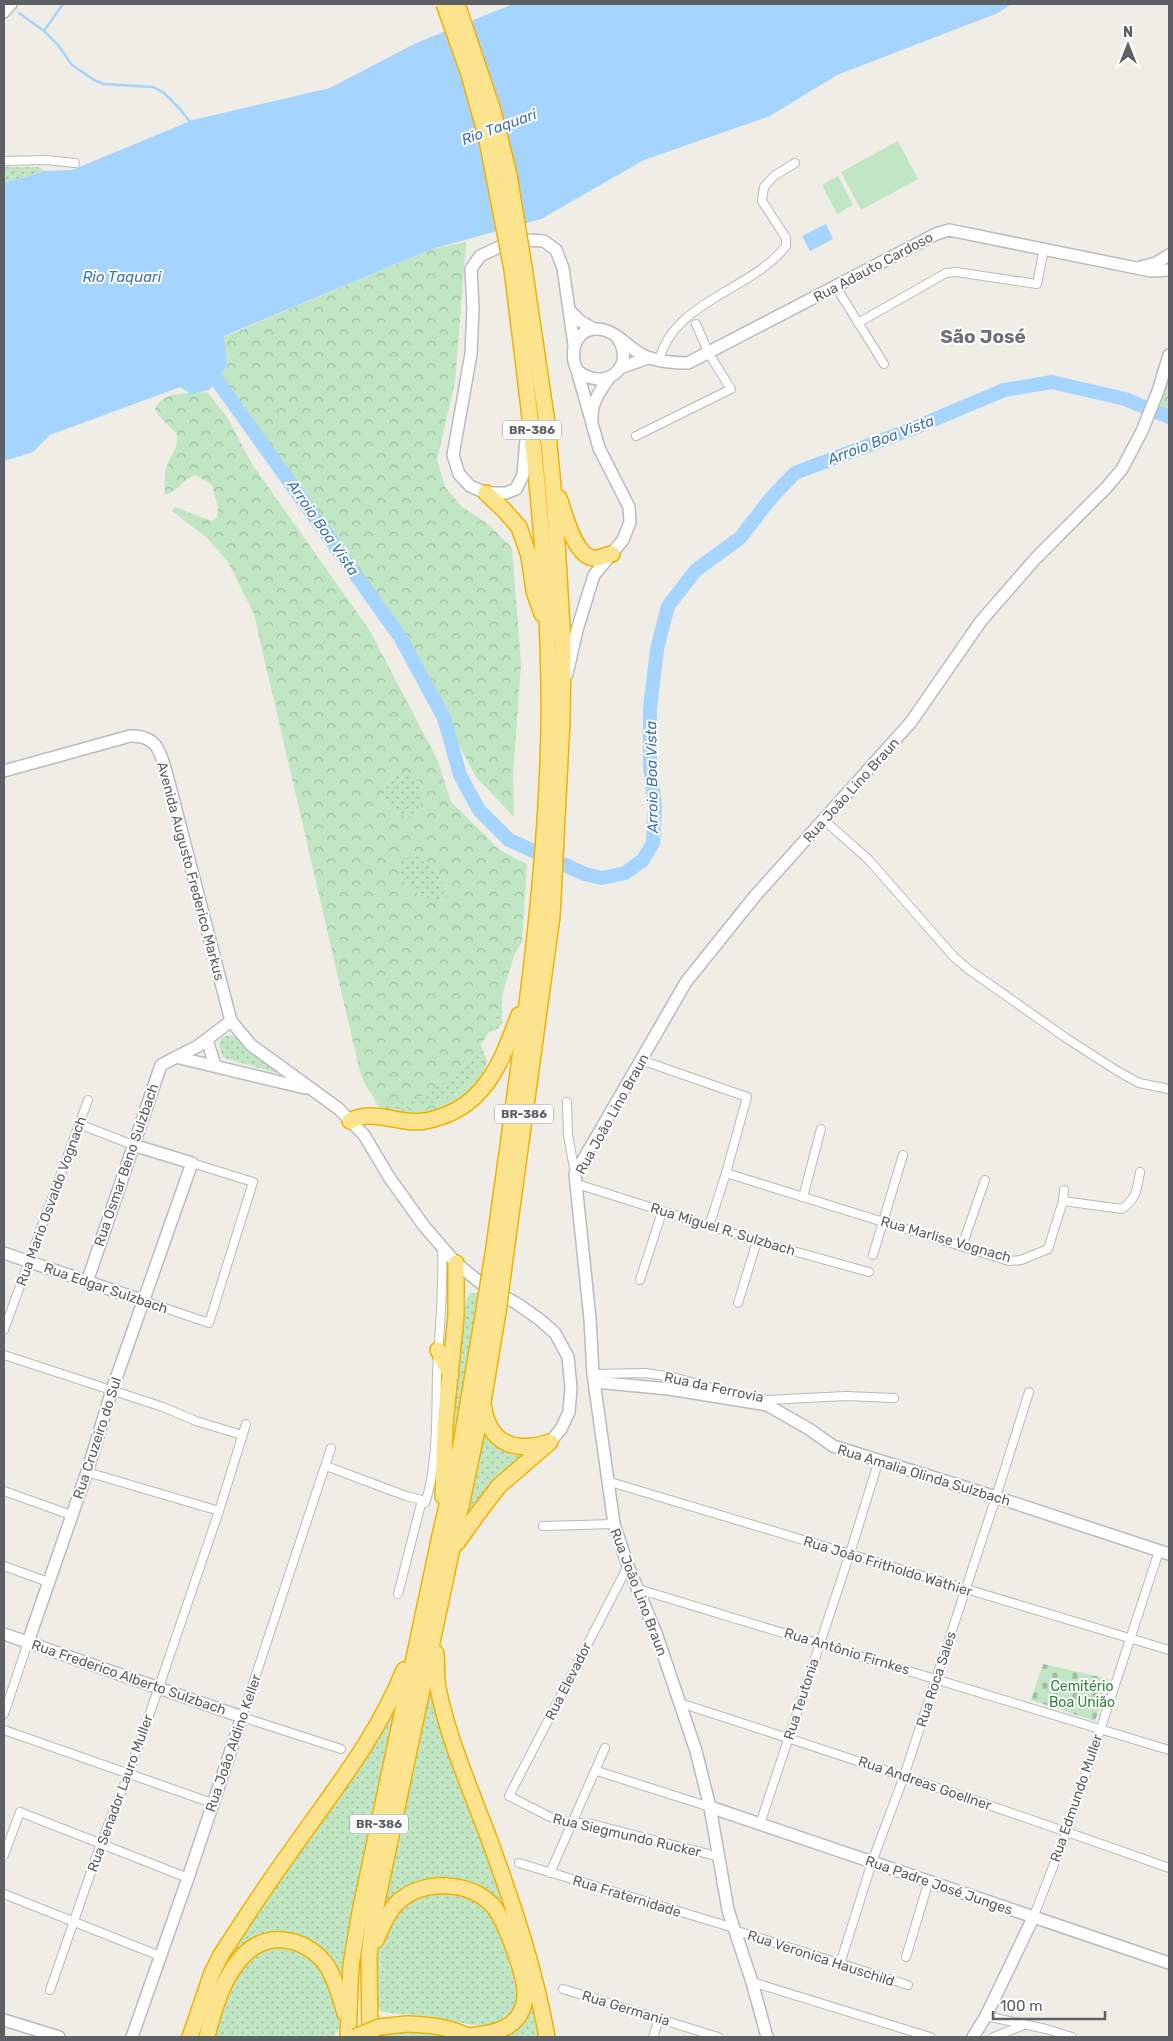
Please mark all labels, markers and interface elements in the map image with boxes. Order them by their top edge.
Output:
north arrow [1103,20,1153,70]
text: N [1123,24,1133,41]
water label: Rio Taquari [459,105,539,149]
street label: Rua Adauto Cardoso [811,229,936,306]
water label: Rio Taquari [83,268,162,286]
district label: São José [940,325,1026,348]
water label: Arroio Boa Vista [824,411,937,469]
road number: BR-386 [503,420,561,440]
water label: Arroio Boa Vista [283,476,363,579]
water label: Arroio Boa Vista [642,720,662,834]
street label: Rua João Lino Braun [800,734,903,846]
street label: Avenida Augusto Frederico Markus [153,760,228,982]
street label: Rua João Lino Braun [572,1051,653,1178]
street label: Rua Osmar Beno Sulzbach [91,1082,162,1249]
road number: BR-386 [495,1104,553,1124]
street label: Rua Mario Osvaldo Vognach [13,1114,90,1288]
street label: Rua Miguel R. Sulzbach [648,1199,797,1260]
street label: Rua Marlise Vognach [879,1213,1013,1266]
street label: Rua Edgar Sulzbach [42,1259,170,1318]
street label: Rua da Ferrovia [663,1369,765,1406]
street label: Rua Cruzeiro do Sul [70,1375,125,1501]
street label: Rua Amalia Olinda Sulzbach [835,1441,1012,1510]
street label: Rua João Lino Braun [606,1526,671,1658]
street label: Rua João Fritholdo Wathier [801,1533,975,1600]
street label: Rua Antônio Firnkes [782,1624,912,1679]
street label: Rua Roca Sales [913,1629,960,1729]
street label: Rua Frederico Alberto Sulzbach [29,1636,228,1719]
street label: Rua Elevador [542,1639,596,1723]
street label: Rua Teutonia [780,1656,823,1742]
street label: Rua João Aldino Keller [202,1671,265,1814]
park label: Cemitério Boa União [1049,1678,1115,1711]
street label: Rua Senador Lauro Muller [84,1711,157,1874]
street label: Rua Edmundo Muller [1047,1731,1107,1864]
street label: Rua Andreas Goellner [856,1753,994,1814]
street label: Rua Siegmundo Rucker [551,1810,703,1861]
road number: BR-386 [350,1815,408,1834]
street label: Rua Padre José Junges [863,1852,1015,1919]
street label: Rua Fraternidade [571,1872,683,1921]
street label: Rua Veronica Hauschild [745,1927,896,1990]
street label: Rua Germania [580,1987,672,2030]
scale bar [993,1988,1106,2020]
text: 100 m [1000,1997,1042,2015]

